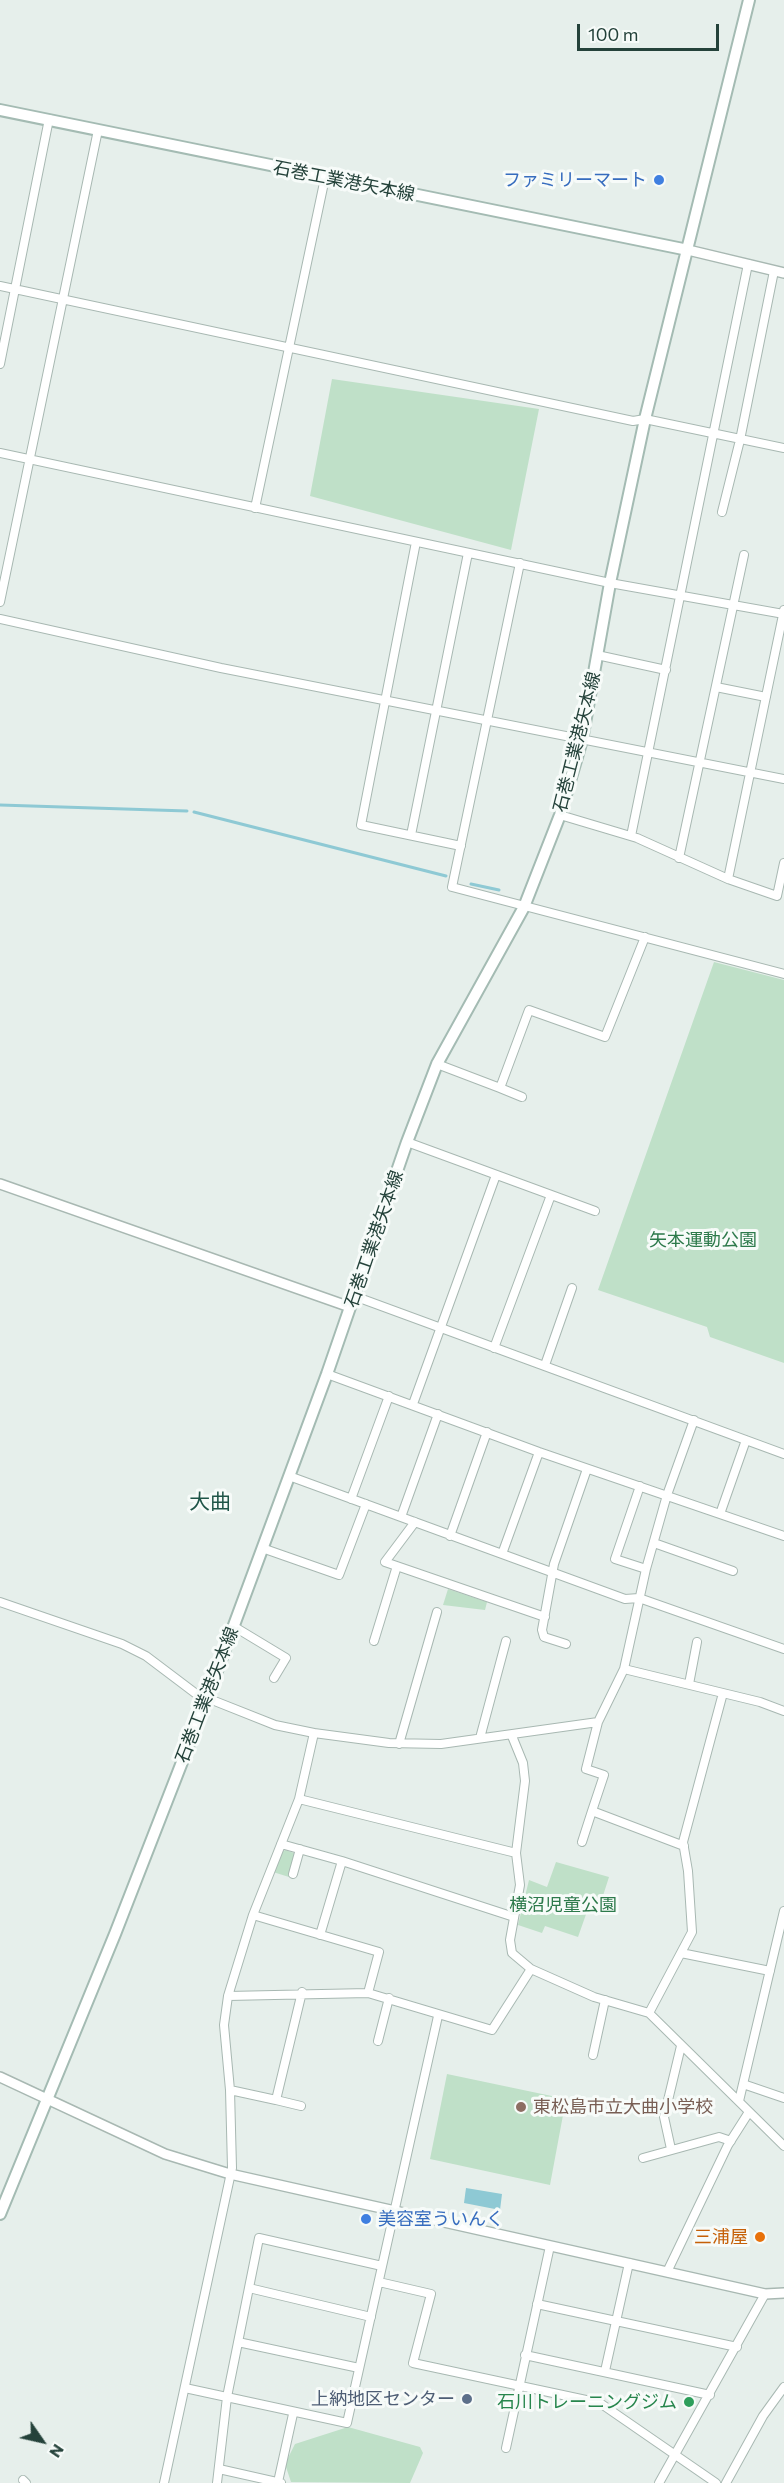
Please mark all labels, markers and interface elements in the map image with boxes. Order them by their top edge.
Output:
scale bar [580,12,722,50]
text: 100 m [588,23,638,45]
street label: 石巻工業港矢本線 [271,157,417,205]
place label: ファミリーマート [503,169,647,191]
marker: ファミリーマート [652,173,666,187]
street label: 石巻工業港矢本線 [549,670,605,814]
street label: 石巻工業港矢本線 [340,1167,408,1311]
park label: 矢本運動公園 [649,1229,757,1251]
district label: 大曲 [189,1489,231,1515]
street label: 石巻工業港矢本線 [171,1624,243,1766]
park label: 横沼児童公園 [509,1894,617,1916]
place label: 東松島市立大曲小学校 [533,2096,713,2118]
marker: 東松島市立大曲小学校 [514,2100,528,2114]
place label: 美容室ういんく [378,2208,504,2230]
marker: 美容室ういんく [359,2212,373,2226]
place label: 三浦屋 [694,2226,748,2248]
marker: 三浦屋 [753,2230,767,2244]
place label: 上納地区センター [311,2388,455,2410]
place label: 石川トレーニングジム [497,2391,677,2413]
marker: 上納地区センター [460,2392,474,2406]
marker: 石川トレーニングジム [682,2395,696,2409]
north arrow [12,2411,72,2471]
text: N [46,2441,69,2462]

